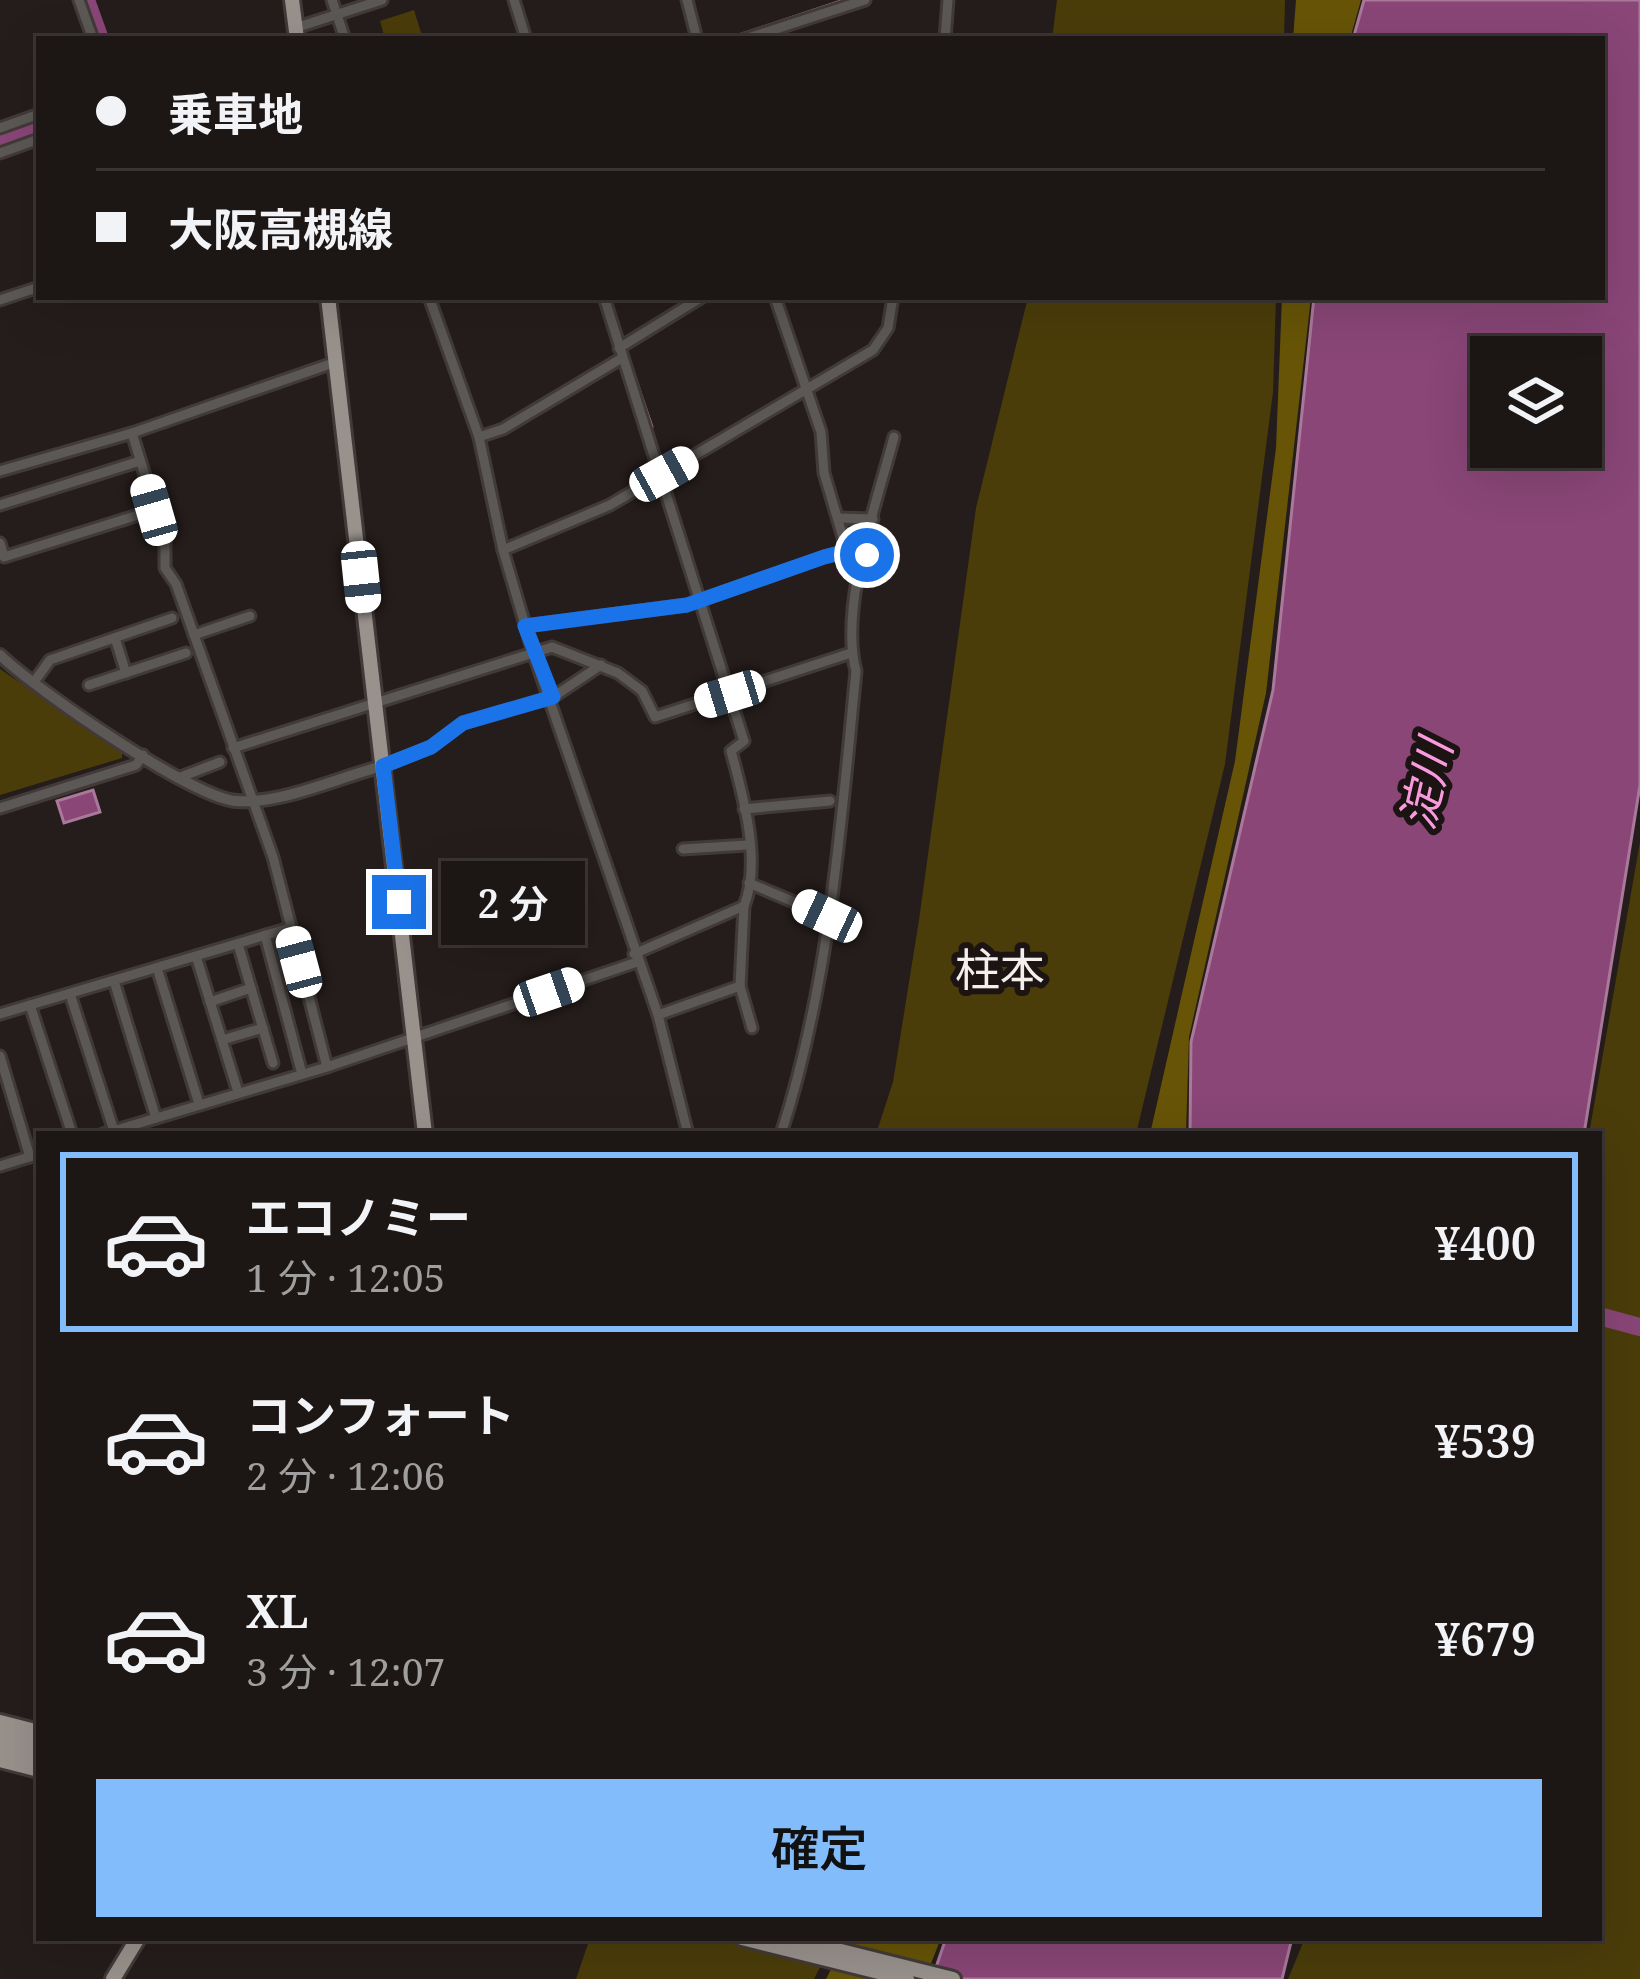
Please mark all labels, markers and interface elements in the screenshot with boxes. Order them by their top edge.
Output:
text: 乗車地 [168,83,303,144]
text: 大阪高槻線 [168,198,393,259]
map controls [1470,336,1602,468]
button: layers [1470,336,1602,468]
car [624,441,704,507]
car [127,470,181,550]
route start [840,528,894,582]
car [339,539,383,615]
car [690,666,770,722]
water label: 淀川 [1385,729,1466,835]
callout: 2 分 [441,860,585,944]
route end [372,875,426,929]
text: 2 分 [477,876,549,929]
car [787,884,867,948]
car [272,923,326,1001]
district label: 柱本 [955,938,1045,999]
car [509,963,589,1021]
text: エコノミー [246,1186,471,1247]
icon: car [102,1188,210,1296]
text: ¥400 [1435,1212,1536,1273]
text: 1 分 · 12:05 [246,1250,445,1303]
text: コンフォート [246,1384,515,1445]
icon: car [102,1386,210,1494]
text: ¥539 [1435,1410,1536,1471]
text: 2 分 · 12:06 [246,1448,445,1501]
text: XL [246,1580,308,1641]
icon: car [102,1584,210,1692]
text: ¥679 [1435,1608,1536,1669]
text: 3 分 · 12:07 [246,1644,445,1697]
button: 確定 [96,1779,1542,1917]

